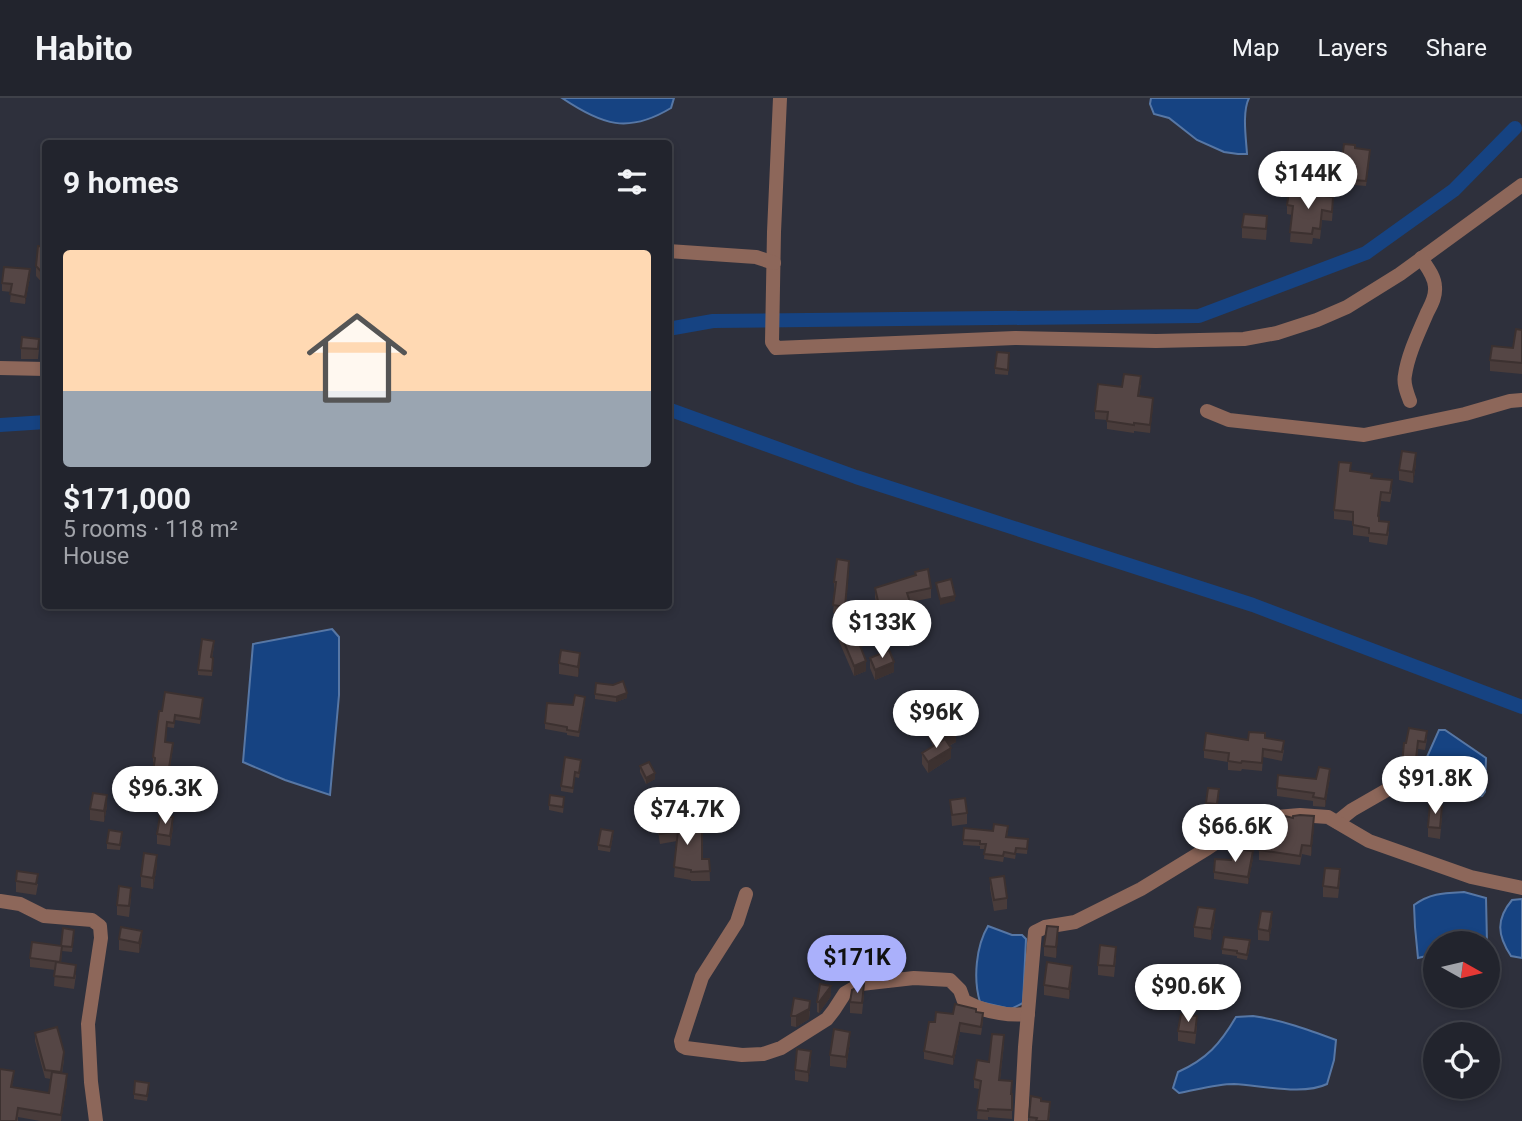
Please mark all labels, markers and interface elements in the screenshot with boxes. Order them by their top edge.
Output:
text: Habito [35,29,133,68]
text: Map [1232,34,1280,62]
text: Layers [1318,34,1388,62]
text: Share [1426,34,1487,62]
pin: $144K [1259,152,1357,211]
text: $144K [1274,160,1342,187]
icon: filters [613,163,651,201]
text: 9 homes [63,165,179,200]
icon: home [294,295,420,421]
text: $171,000 [63,481,191,516]
text: 5 rooms · 118 m² [63,516,238,543]
text: House [63,543,129,570]
pin: $133K [833,601,931,660]
text: $133K [848,609,916,636]
pin: $96K [895,690,977,750]
text: $96K [909,699,963,726]
pin: $91.8K [1378,756,1492,816]
text: $91.8K [1398,765,1472,792]
pin: $96.3K [108,766,222,826]
text: $96.3K [128,775,202,802]
pin: $74.7K [630,788,744,847]
text: $74.7K [650,796,724,823]
pin: $66.6K [1178,804,1292,864]
text: $66.6K [1198,813,1272,840]
north arrow [1423,931,1500,1008]
map controls [1423,931,1500,1099]
pin: $171K [808,936,906,995]
text: $171K [823,944,891,971]
pin: $90.6K [1131,964,1245,1024]
text: $90.6K [1151,973,1225,1000]
button: locate [1423,1022,1500,1099]

